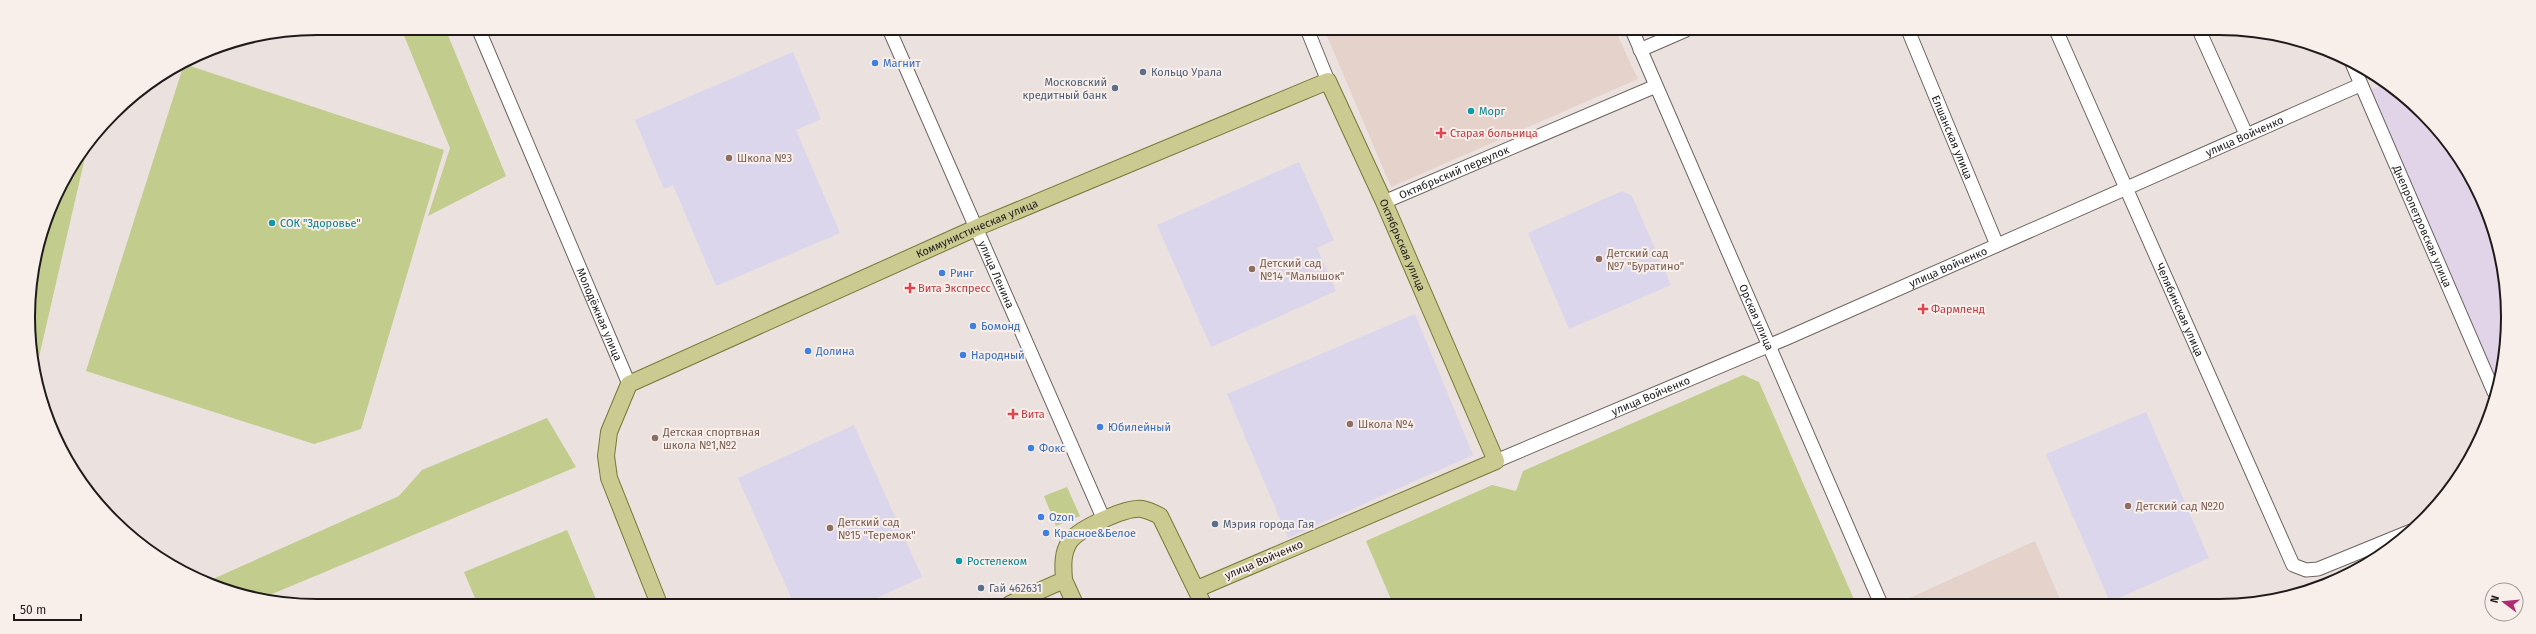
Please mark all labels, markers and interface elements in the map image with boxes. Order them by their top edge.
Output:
place label: Магнит [883,57,920,70]
marker: Магнит [870,58,880,68]
place label: Кольцо Урала [1151,66,1222,79]
marker: Кольцо Урала [1138,67,1148,77]
place label: Московский кредитный банк [1023,76,1107,102]
marker: Московский кредитный банк [1110,83,1120,93]
street label: Елшанская улица [1929,93,1976,181]
place label: Морг [1479,105,1506,118]
marker: Морг [1466,106,1476,116]
street label: улица Войченко [2203,113,2286,159]
marker: Старая больница [1435,127,1447,139]
place label: Старая больница [1450,127,1538,140]
street label: Октябрьский переулок [1397,143,1511,201]
place label: Школа №3 [737,152,792,165]
marker: Школа №3 [724,153,734,163]
street label: Днепропетровская улица [2390,162,2454,289]
street label: Коммунистическая улица [914,196,1040,261]
street label: Октябрьская улица [1377,197,1428,293]
place label: СОК "Здоровье" [280,217,361,230]
marker: СОК "Здоровье" [267,218,277,228]
street label: улица Ленина [976,239,1017,310]
street label: улица Войченко [1907,244,1989,290]
place label: Детский сад №7 "Буратино" [1606,247,1684,273]
marker: Детский сад №7 "Буратино" [1594,254,1604,264]
place label: Детский сад №14 "Малышок" [1259,257,1345,283]
street label: Челябинская улица [2154,261,2206,359]
marker: Детский сад №14 "Малышок" [1247,264,1257,274]
street label: Молодёжная улица [574,266,625,363]
place label: Ринг [950,267,974,280]
marker: Ринг [937,268,947,278]
place label: Вита Экспресс [918,282,991,295]
street label: Орская улица [1737,282,1777,352]
marker: Вита Экспресс [905,283,915,293]
place label: Фармленд [1931,303,1985,316]
marker: Фармленд [1918,304,1928,314]
place label: Бомонд [981,320,1020,333]
marker: Бомонд [968,321,978,331]
place label: Долина [815,345,854,358]
marker: Долина [803,346,813,356]
place label: Народный [971,349,1025,362]
marker: Народный [958,350,968,360]
street label: улица Войченко [1610,373,1692,418]
place label: Вита [1021,408,1045,421]
marker: Вита [1008,409,1018,419]
place label: Школа №4 [1358,418,1414,431]
marker: Школа №4 [1345,419,1355,429]
place label: Юбилейный [1108,421,1171,434]
marker: Юбилейный [1095,422,1105,432]
place label: Детская спортвная школа №1,№2 [662,426,760,452]
marker: Детская спортвная школа №1,№2 [650,433,660,443]
place label: Фокс [1039,442,1065,455]
marker: Фокс [1026,443,1036,453]
place label: Детский сад №20 [2135,500,2224,513]
marker: Детский сад №20 [2123,501,2133,511]
place label: Ozon [1049,511,1074,524]
marker: Ozon [1036,512,1046,522]
place label: Детский сад №15 "Теремок" [837,516,916,542]
place label: Мэрия города Гая [1223,518,1314,531]
marker: Мэрия города Гая [1210,519,1220,529]
marker: Детский сад №15 "Теремок" [825,523,835,533]
place label: Красное&Белое [1054,527,1136,540]
marker: Красное&Белое [1041,528,1051,538]
street label: улица Войченко [1223,538,1305,582]
place label: Ростелеком [967,555,1027,568]
marker: Ростелеком [954,556,964,566]
place label: Гай 462631 [989,582,1042,595]
north arrow [2484,582,2524,622]
marker: Гай 462631 [976,583,986,593]
text: N [2488,594,2502,605]
scale bar [14,596,81,622]
text: 50 m [20,603,46,617]

